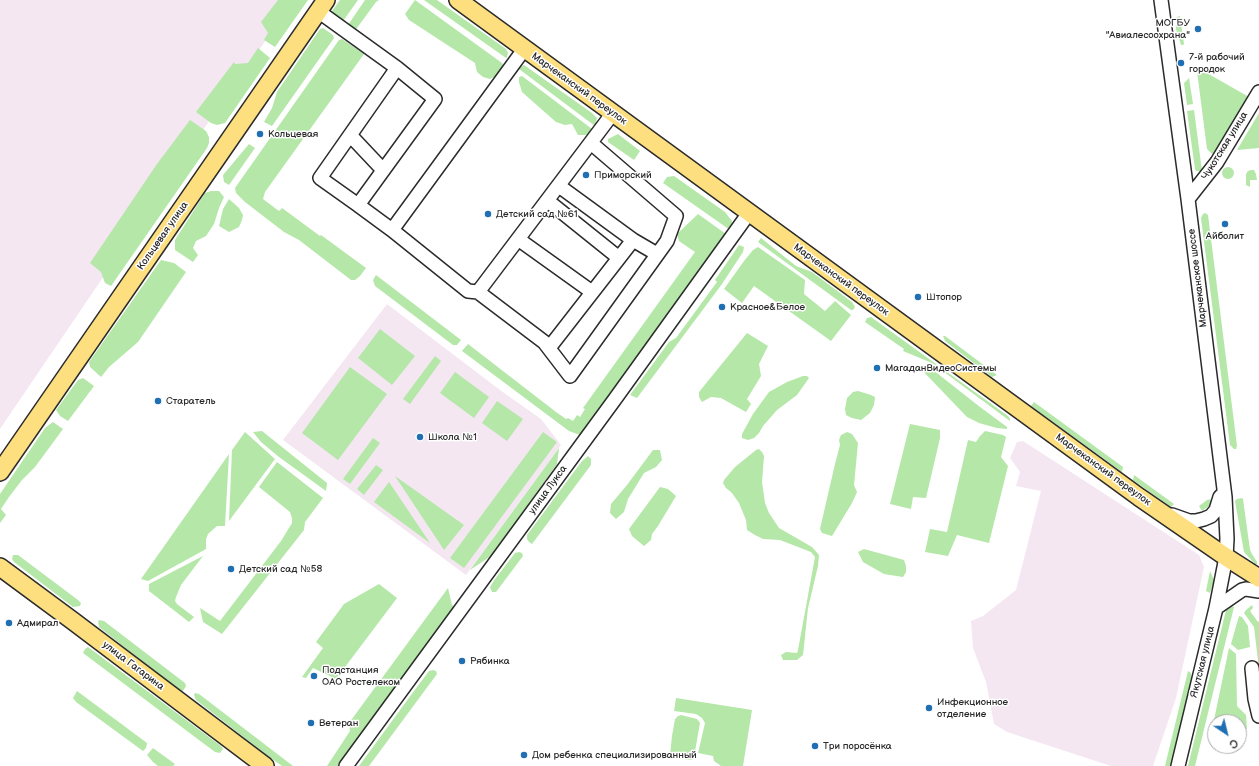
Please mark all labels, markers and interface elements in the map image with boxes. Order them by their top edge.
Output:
place label: МОГБУ "Авиалесоохрана" [1106,17,1190,40]
marker: МОГБУ "Авиалесоохрана" [1193,24,1203,34]
street label: Марчеканский переулок [529,50,629,128]
place label: 7-й рабочий городок [1189,51,1245,74]
marker: 7-й рабочий городок [1176,58,1186,68]
street label: Чукотская улица [1199,110,1251,182]
place label: Кольцевая [268,128,318,140]
marker: Кольцевая [255,129,265,139]
place label: Приморский [594,169,652,181]
marker: Приморский [581,170,591,180]
street label: Кольцевая улица [135,199,191,273]
place label: Детский сад №61 [496,208,578,220]
marker: Детский сад №61 [483,209,493,219]
marker: Айболит [1220,219,1230,229]
street label: Марчеканское шоссе [1186,228,1210,328]
place label: Айболит [1206,230,1244,242]
street label: Марчеканский переулок [791,241,891,319]
place label: Штопор [926,291,962,303]
marker: Штопор [913,292,923,302]
place label: Красное&Белое [730,301,805,313]
marker: Красное&Белое [717,302,727,312]
place label: МагаданВидеоСистемы [885,362,997,374]
marker: МагаданВидеоСистемы [872,363,882,373]
place label: Старатель [166,395,216,407]
marker: Старатель [153,396,163,406]
place label: Школа №1 [428,431,477,443]
street label: Марчеканский переулок [1053,431,1153,509]
marker: Школа №1 [415,432,425,442]
street label: улица Лукса [526,463,570,517]
place label: Детский сад №58 [239,563,322,575]
marker: Детский сад №58 [226,564,236,574]
place label: Адмирал [17,617,59,629]
marker: Адмирал [4,618,14,628]
street label: Якутская улица [1188,625,1218,699]
street label: улица Гагарина [100,639,166,693]
place label: Рябинка [470,655,510,667]
marker: Рябинка [457,656,467,666]
place label: Подстанция ОАО Ростелеком [322,664,400,688]
marker: Подстанция ОАО Ростелеком [309,671,319,681]
place label: Инфекционное отделение [937,696,1008,720]
marker: Инфекционное отделение [924,703,934,713]
north arrow [1207,714,1247,754]
place label: Ветеран [319,717,358,729]
marker: Ветеран [306,718,316,728]
text: С [1227,736,1240,751]
place label: Три поросёнка [823,740,892,752]
marker: Три поросёнка [810,741,820,751]
place label: Дом ребенка специализированный [532,749,697,761]
marker: Дом ребенка специализированный [519,750,529,760]

